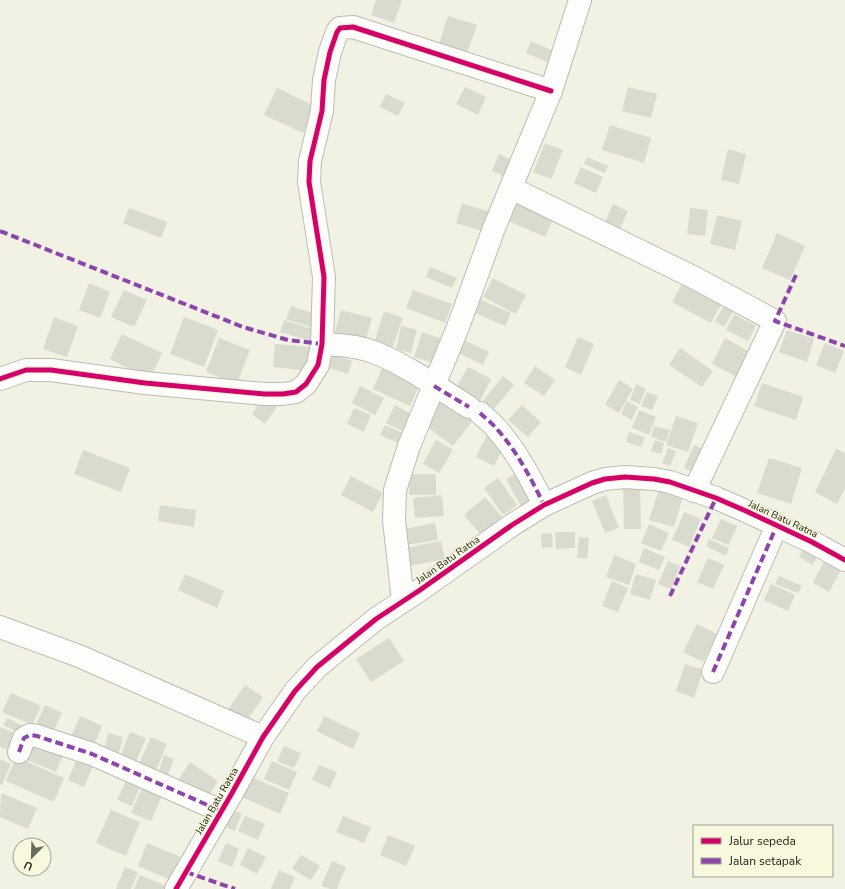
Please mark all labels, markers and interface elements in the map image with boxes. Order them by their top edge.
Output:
street label: Jalan Batu Ratna [745,496,820,541]
street label: Jalan Batu Ratna [412,533,483,588]
street label: Jalan Batu Ratna [192,765,242,838]
legend [693,825,833,877]
text: Jalur sepeda [728,833,796,849]
north arrow [12,837,52,877]
text: Jalan setapak [728,853,802,869]
text: U [22,857,35,874]

